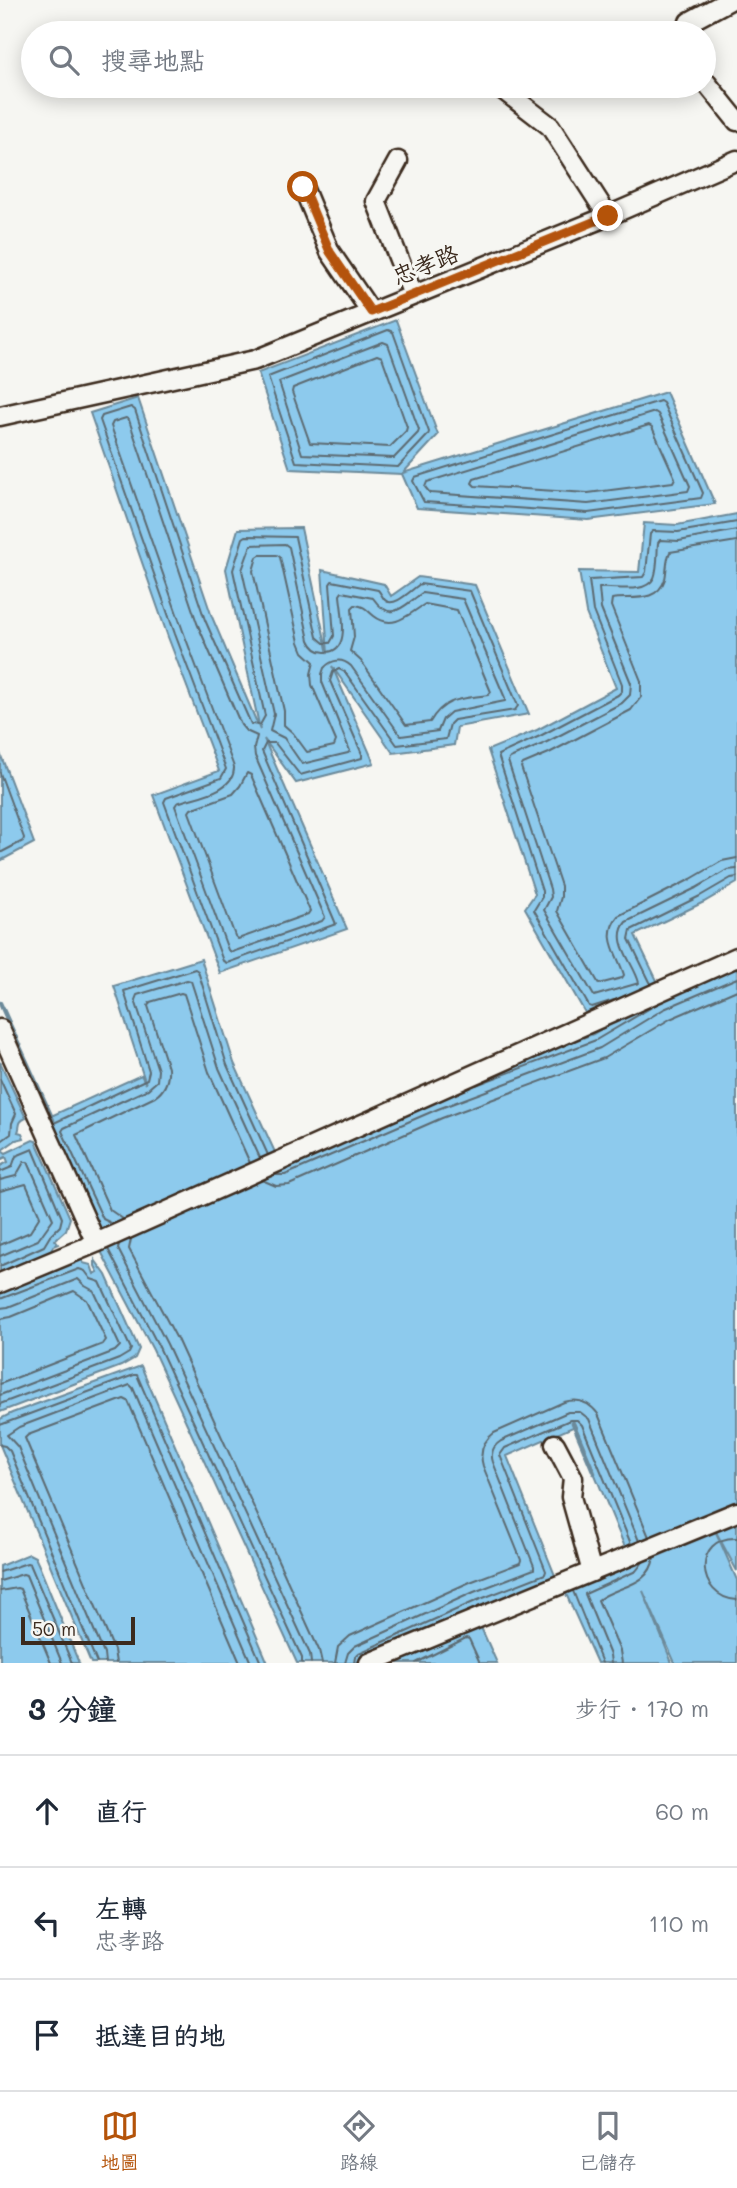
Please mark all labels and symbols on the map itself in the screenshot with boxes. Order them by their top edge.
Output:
route start [287,171,318,202]
route end [592,200,623,231]
street label: 忠孝路 [387,237,463,291]
scale bar [21,1614,135,1646]

